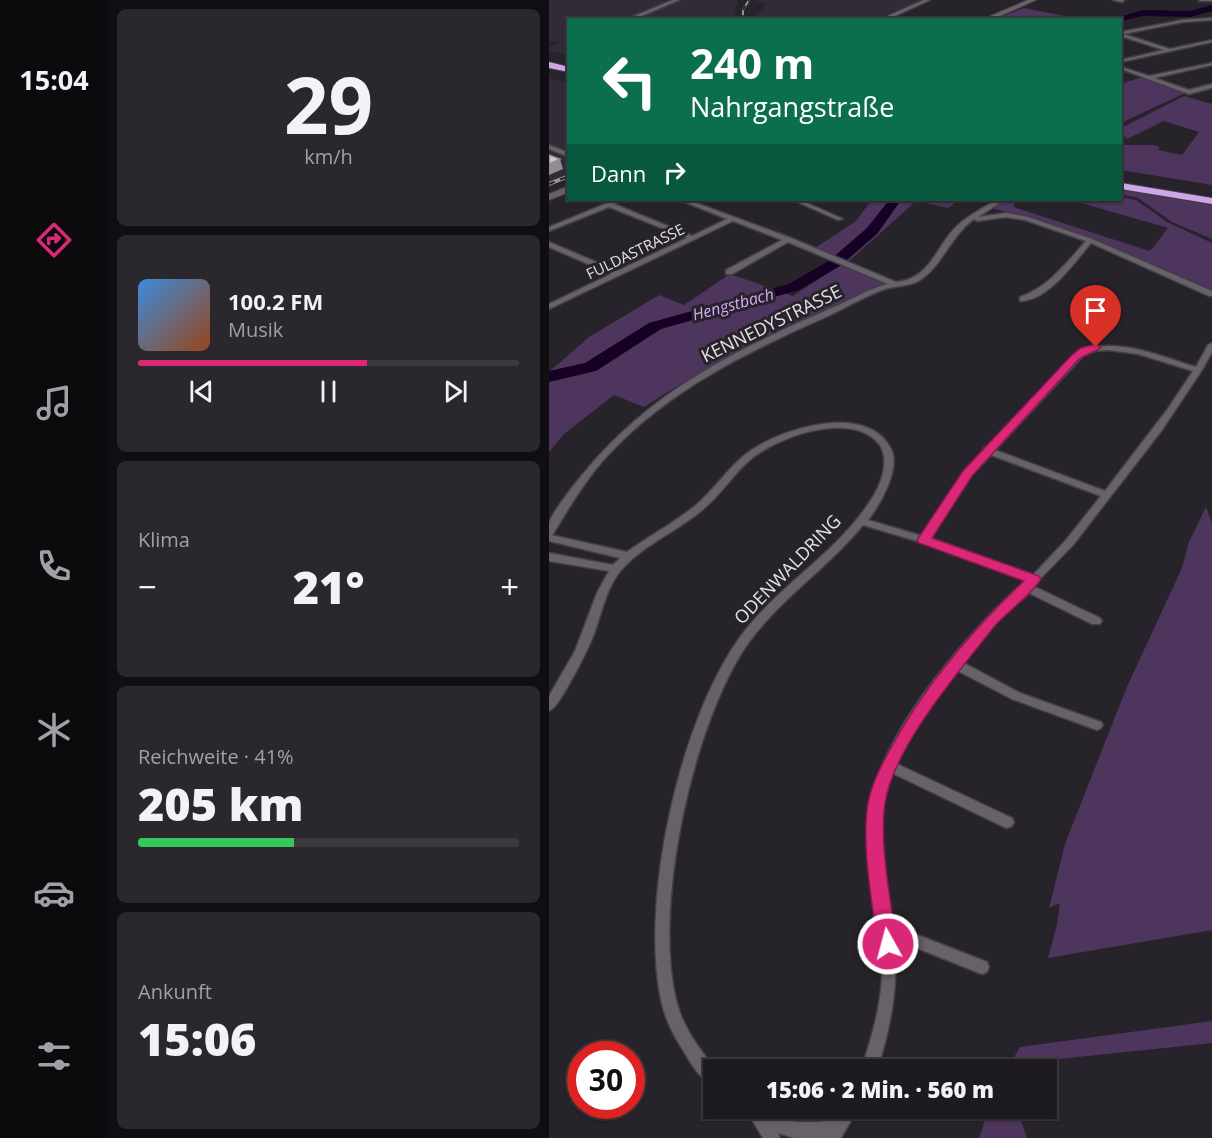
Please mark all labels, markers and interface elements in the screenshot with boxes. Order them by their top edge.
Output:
text: 240 m [690,34,814,91]
icon: left [591,42,669,120]
text: 29 [284,51,373,157]
text: 15:04 [19,61,89,98]
text: Nahrgangstraße [690,88,894,125]
text: km/h [304,143,353,170]
icon: right [658,156,691,189]
text: Dann [591,158,646,188]
icon: directions [33,219,75,261]
street label: FULDASTRASSE [583,219,687,283]
street label: KENNEDYSTRASSE [697,279,845,367]
water label: Hengstbach [690,283,776,325]
pin [1070,285,1121,347]
text: 100.2 FM [228,286,323,316]
icon: arrive [1079,294,1112,327]
text: Musik [228,316,283,343]
icon: previous [185,375,218,408]
icon: pause [312,375,345,408]
icon: next [439,375,472,408]
icon: music [33,382,75,424]
street label: ODENWALDRING [728,509,846,629]
text: Klima [138,526,190,553]
icon: phone [33,545,75,587]
text: 21° [293,556,364,617]
text: − [138,564,157,609]
text: + [500,564,519,609]
icon: climate [33,709,75,751]
text: Reichweite · 41% [138,743,294,770]
text: 205 km [138,773,303,834]
icon: car [33,872,75,914]
position arrow [856,912,920,976]
text: Ankunft [138,978,212,1005]
text: 15:06 [138,1008,256,1069]
icon: filters [33,1035,75,1077]
speed limit sign: 30 [567,1041,645,1119]
text: 15:06 · 2 Min. · 560 m [766,1074,994,1104]

